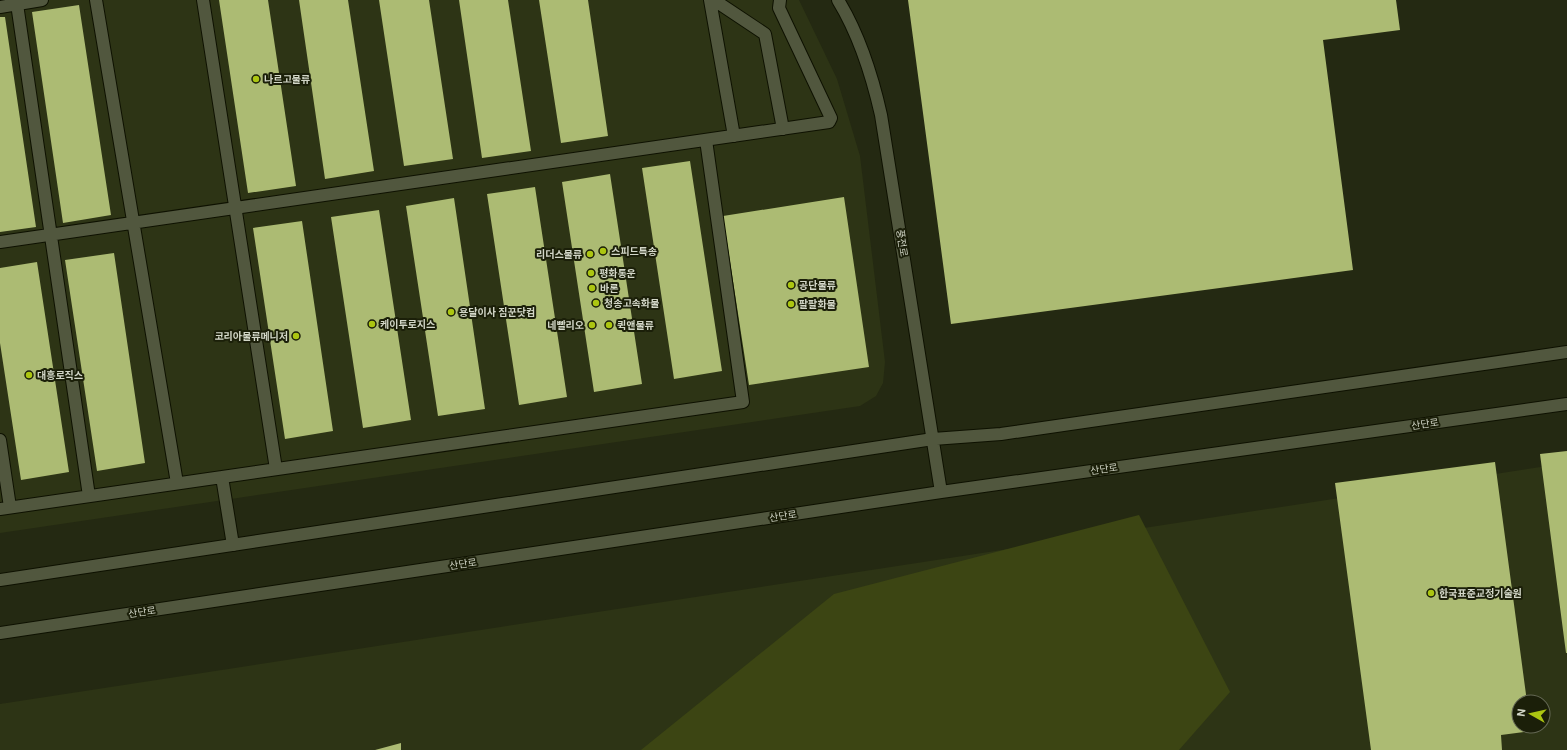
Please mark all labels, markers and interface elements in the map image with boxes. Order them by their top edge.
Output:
marker: 나르고물류 [251,74,261,84]
place label: 나르고물류 [264,74,310,85]
street label: 풍전로 [894,229,910,257]
marker: 스피드특송 [598,246,608,256]
place label: 스피드특송 [611,246,657,257]
place label: 리더스물류 [536,249,582,260]
marker: 리더스물류 [585,249,595,259]
marker: 평화통운 [586,268,596,278]
place label: 평화통운 [599,268,636,279]
marker: 공단물류 [786,280,796,290]
place label: 공단물류 [799,280,836,291]
marker: 바론 [587,283,597,293]
place label: 바론 [600,283,618,294]
marker: 청송고속화물 [591,298,601,308]
place label: 청송고속화물 [604,298,659,309]
marker: 팔팔화물 [786,299,796,309]
place label: 팔팔화물 [799,299,836,310]
marker: 용달이사 짐꾼닷컴 [446,307,456,317]
place label: 용달이사 짐꾼닷컴 [459,307,535,318]
marker: 케이투로지스 [367,319,377,329]
place label: 케이투로지스 [380,319,435,330]
place label: 네빨리오 [547,320,584,331]
marker: 네빨리오 [587,320,597,330]
marker: 퀵앤물류 [604,320,614,330]
place label: 퀵앤물류 [617,320,654,331]
place label: 코리아물류메니저 [214,331,288,342]
marker: 코리아물류메니저 [291,331,301,341]
marker: 대흥로직스 [24,370,34,380]
place label: 대흥로직스 [37,370,83,381]
street label: 산단로 [1411,417,1439,431]
street label: 산단로 [1090,462,1118,476]
street label: 산단로 [769,509,797,523]
street label: 산단로 [449,557,477,571]
marker: 한국표준교정기술원 [1426,588,1436,598]
place label: 한국표준교정기술원 [1439,588,1522,599]
street label: 산단로 [128,605,156,619]
north arrow [1511,694,1551,734]
text: N [1515,708,1529,717]

